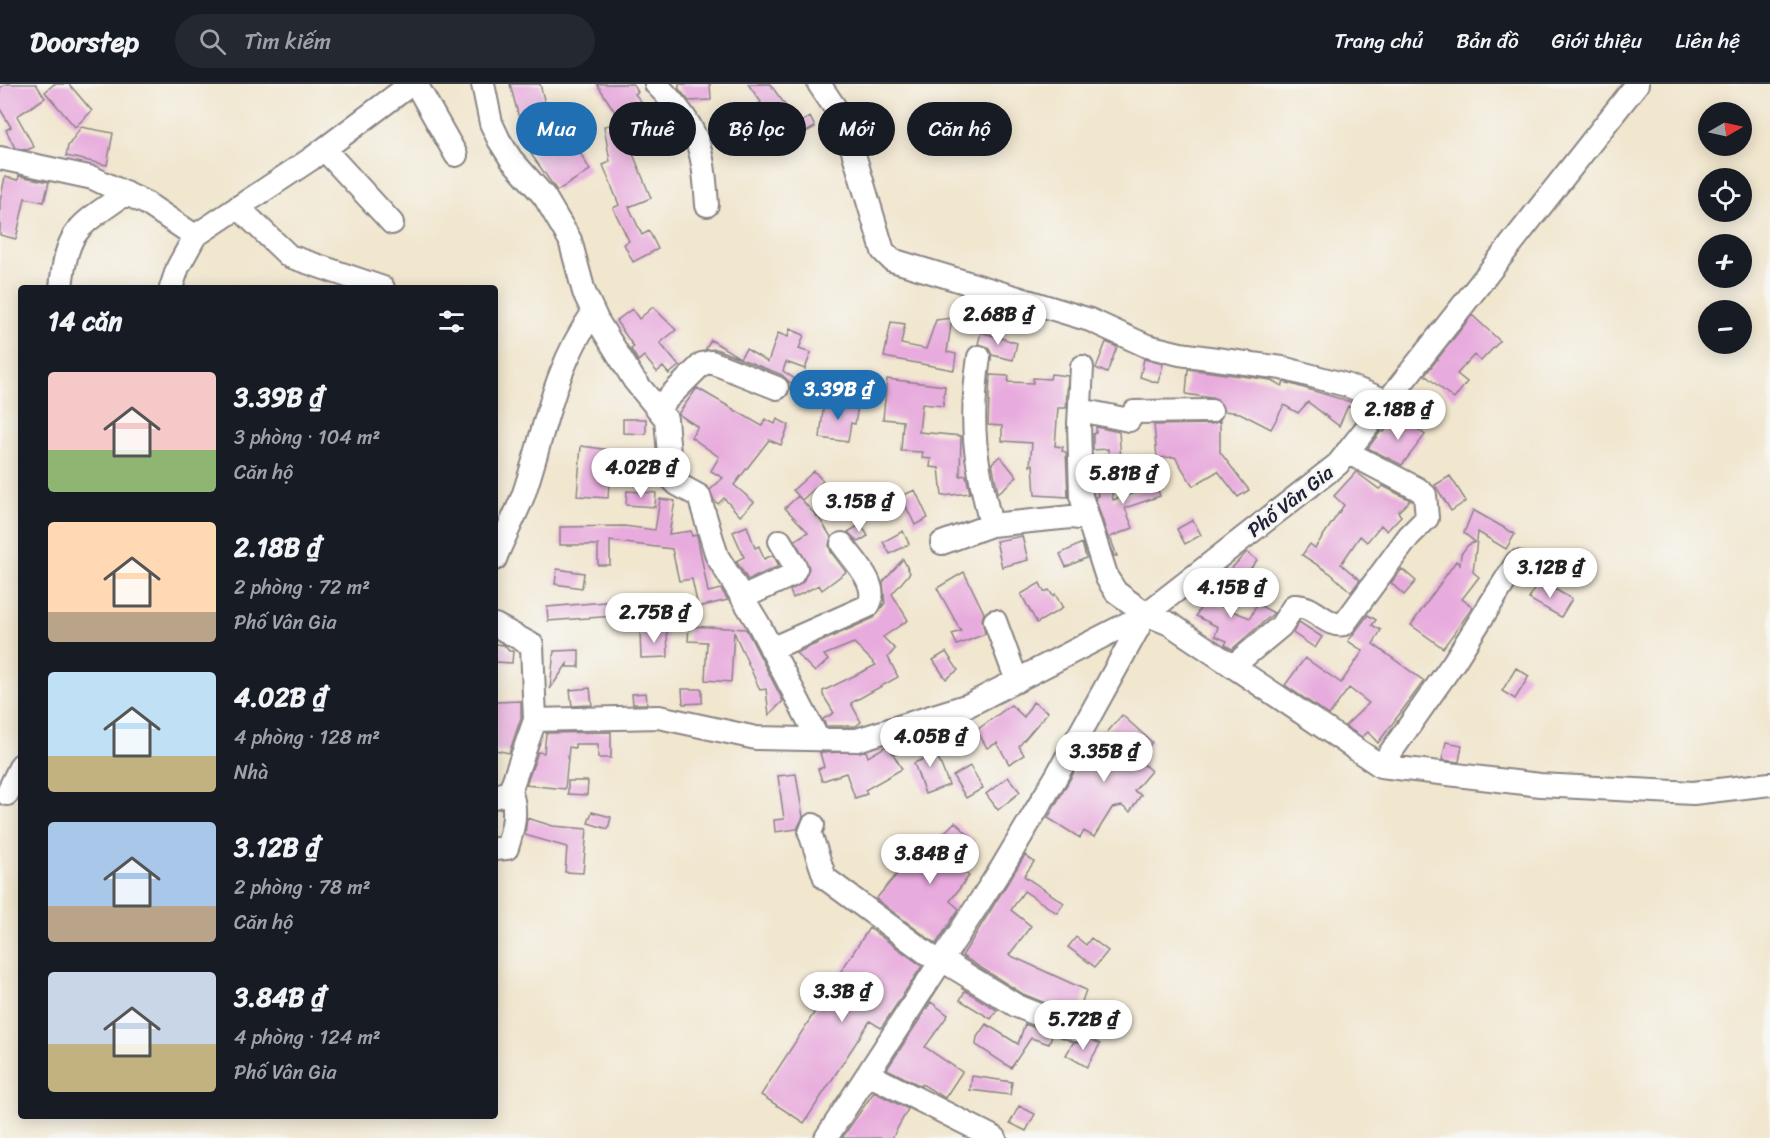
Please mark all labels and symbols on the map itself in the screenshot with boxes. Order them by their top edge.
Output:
north arrow [1698,102,1752,156]
pin: 2.68B ₫ [943,295,1053,346]
pin: 3.39B ₫ [783,370,893,421]
pin: 2.18B ₫ [1343,390,1453,441]
pin: 4.02B ₫ [586,448,696,499]
pin: 5.81B ₫ [1068,454,1178,505]
street label: Phố Vân Gia [1239,455,1342,547]
pin: 3.15B ₫ [804,482,914,533]
pin: 3.12B ₫ [1495,548,1605,599]
pin: 4.15B ₫ [1176,568,1286,619]
pin: 2.75B ₫ [599,593,709,644]
pin: 4.05B ₫ [875,717,985,768]
pin: 3.35B ₫ [1049,732,1159,783]
pin: 3.84B ₫ [875,834,985,885]
pin: 3.3B ₫ [793,972,891,1023]
pin: 5.72B ₫ [1028,1000,1138,1051]

